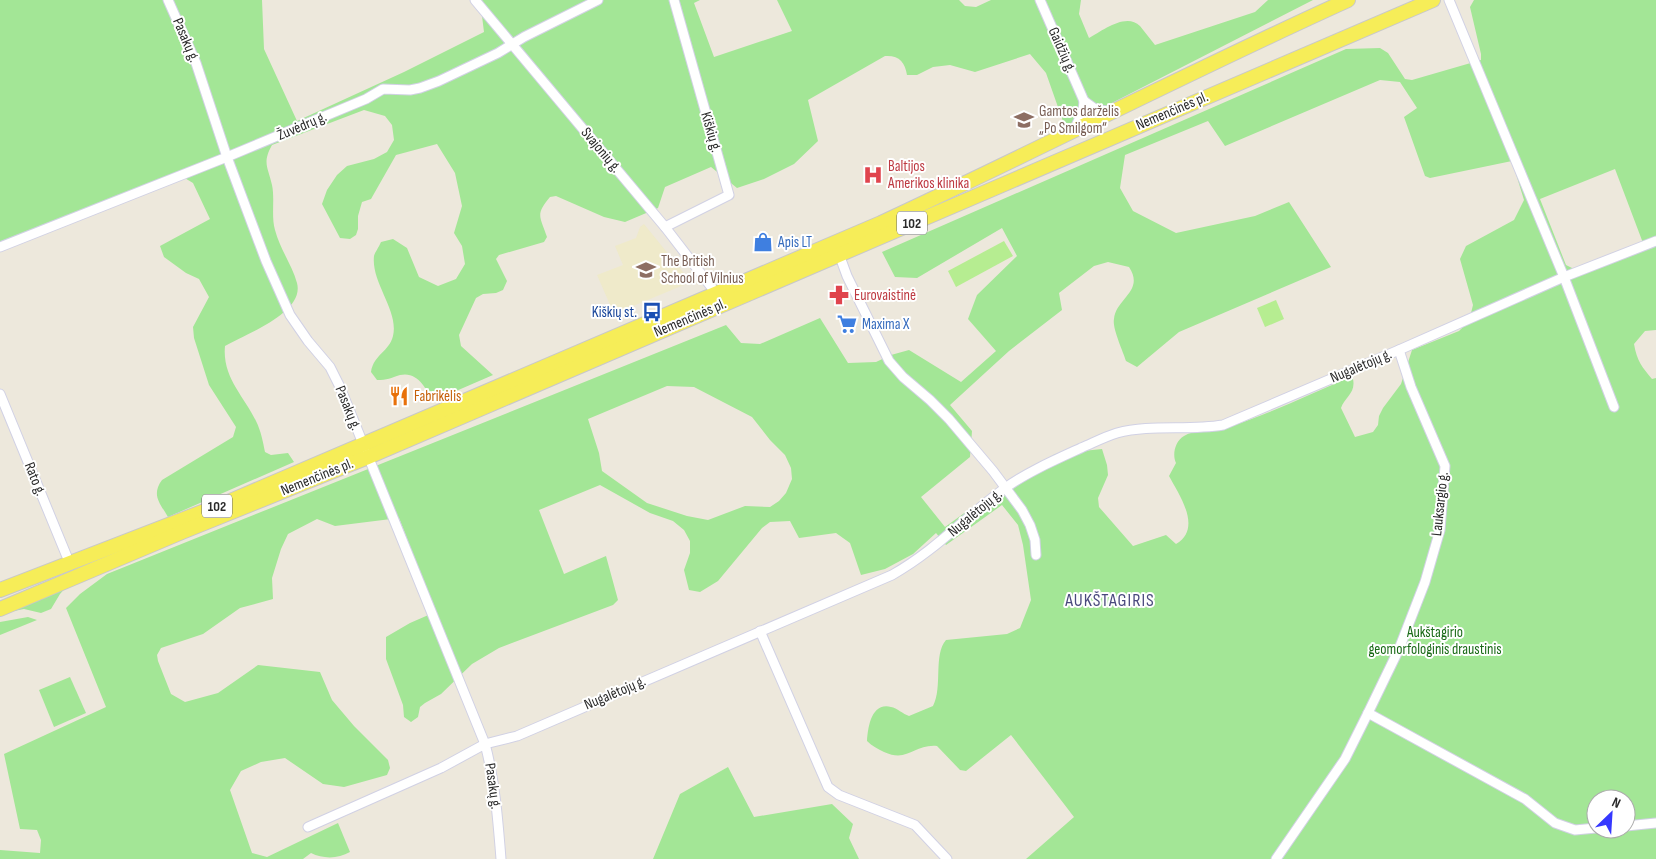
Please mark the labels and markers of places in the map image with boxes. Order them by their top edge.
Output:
place label: Gamtos darželis „Po Smilgom“ [1039,102,1119,138]
school or university icon: Gamtos darželis „Po Smilgom“ [1013,109,1035,131]
place label: Baltijos Amerikos klinika [887,157,970,193]
hospital icon: Baltijos Amerikos klinika [862,164,884,186]
shop icon: Apis LT [752,231,774,253]
place label: Apis LT [777,233,812,252]
place label: The British School of Vilnius [661,252,744,288]
school or university icon: The British School of Vilnius [635,259,657,281]
pharmacy icon: Eurovaistinė [828,284,850,306]
place label: Eurovaistinė [854,286,916,305]
bus stop icon: Kiškių st. [641,301,663,323]
place label: Kiškių st. [592,303,637,322]
supermarket icon: Maxima X [836,313,858,335]
place label: Maxima X [862,315,910,334]
restaurant icon: Fabrikėlis [388,385,410,407]
place label: Fabrikėlis [414,387,461,406]

